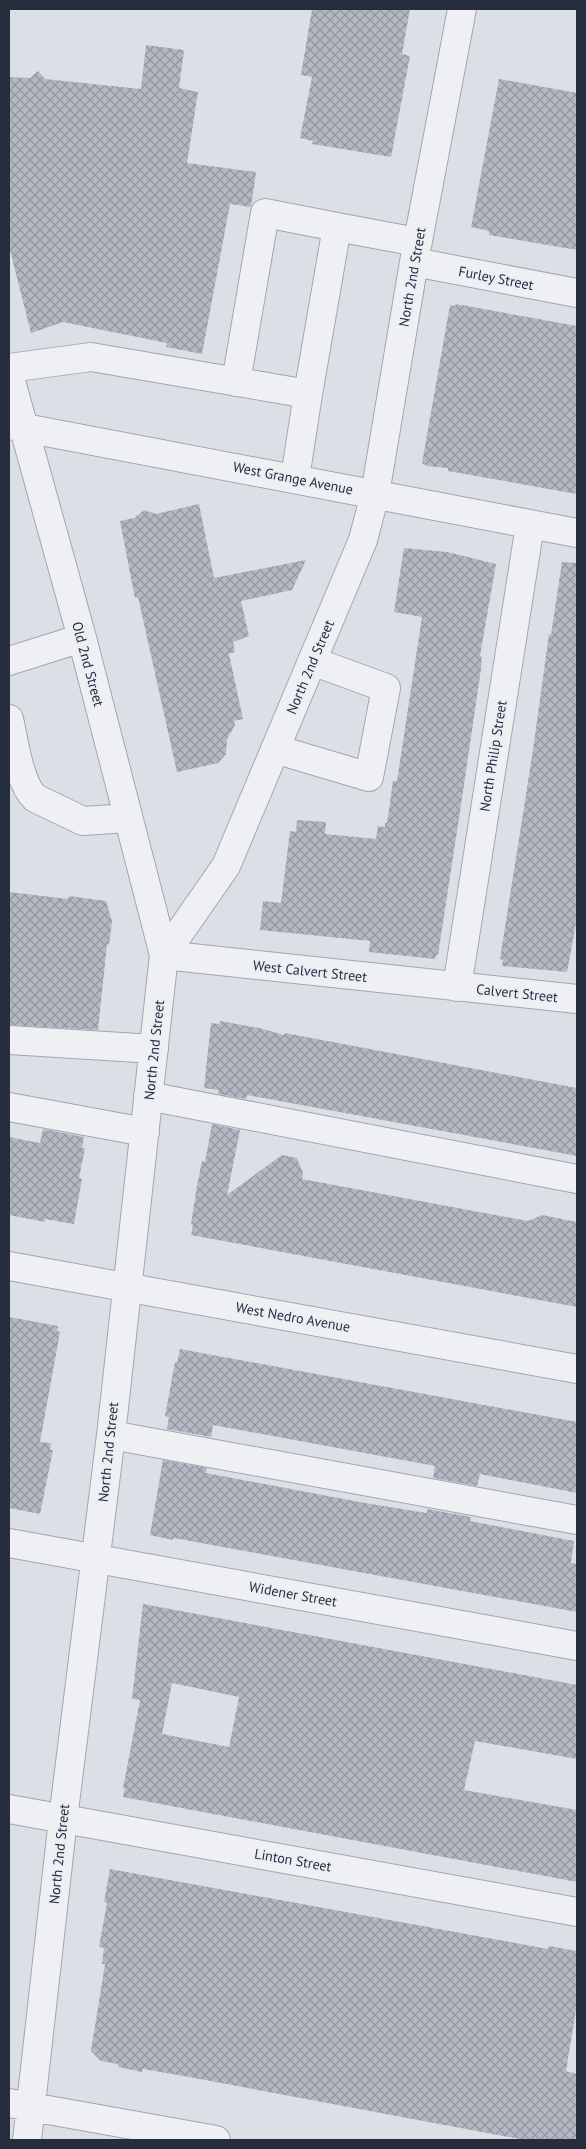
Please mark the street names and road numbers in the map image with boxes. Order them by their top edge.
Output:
street label: North 2nd Street [394,226,430,328]
street label: Furley Street [457,262,535,294]
street label: West Grange Avenue [231,458,355,498]
street label: North 2nd Street [282,617,338,717]
street label: Old 2nd Street [68,620,108,709]
street label: North Philip Street [475,699,511,813]
street label: West Calvert Street [252,956,368,986]
street label: Calvert Street [475,980,559,1006]
street label: North 2nd Street [140,999,168,1101]
street label: West Nedro Avenue [234,1298,352,1336]
street label: North 2nd Street [94,1401,122,1503]
street label: Widener Street [248,1577,339,1611]
street label: North 2nd Street [45,1803,73,1905]
street label: Linton Street [253,1844,333,1876]

